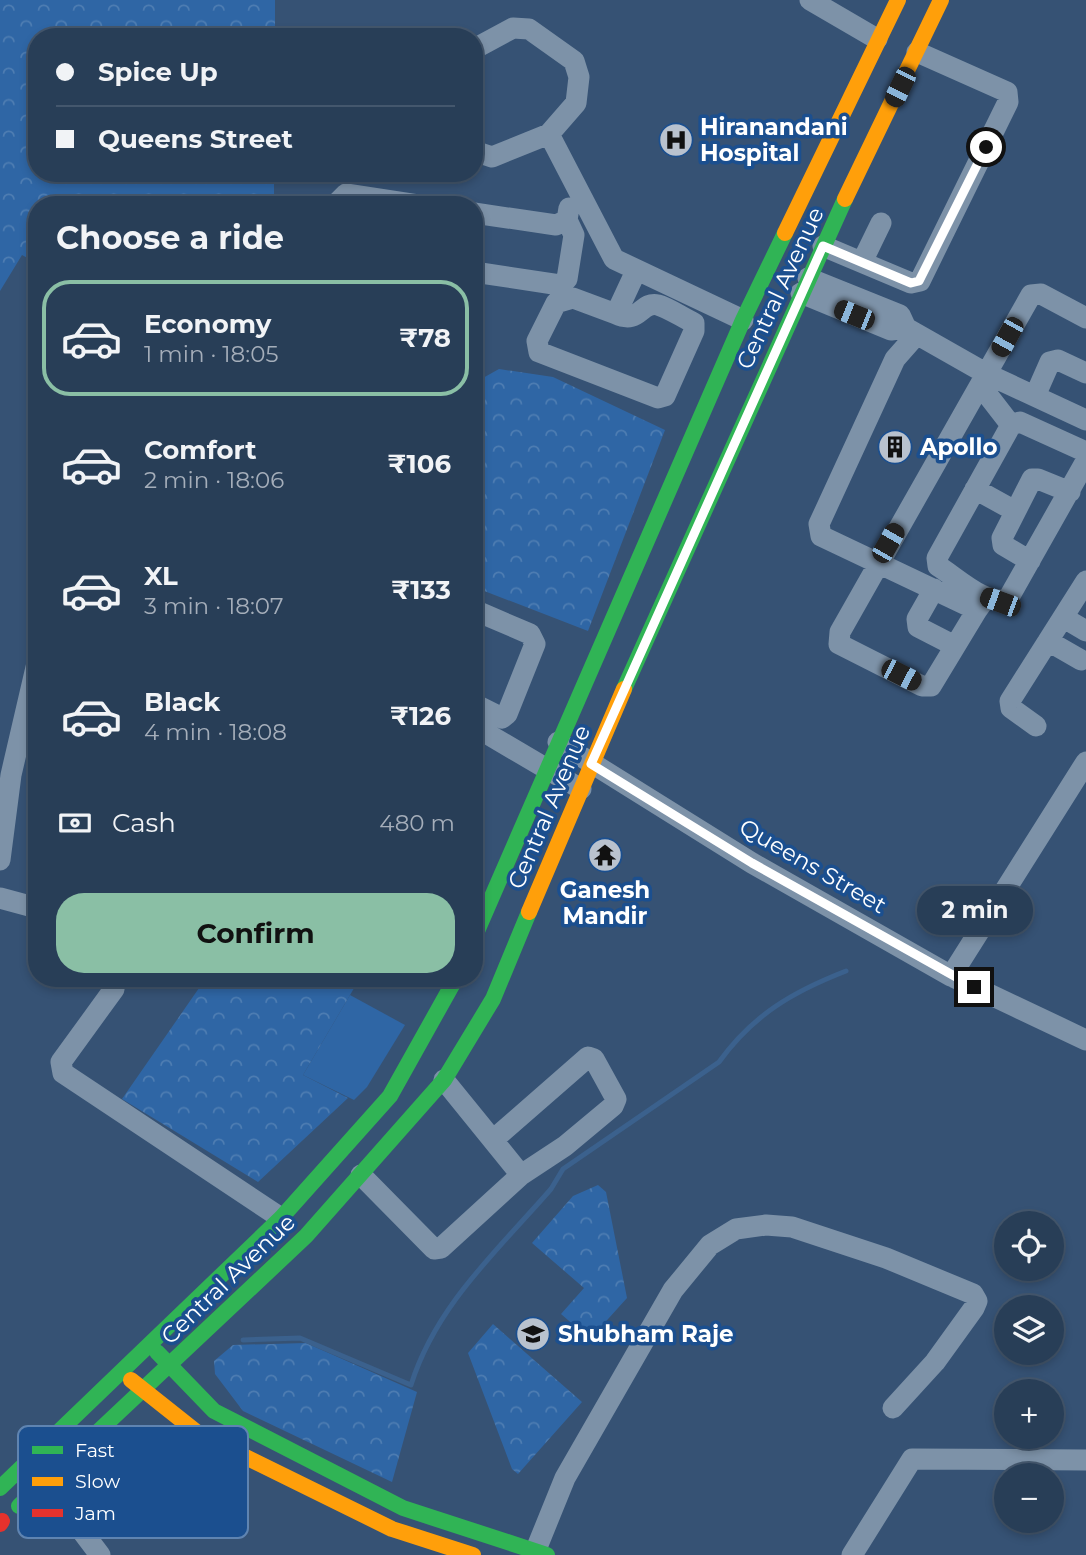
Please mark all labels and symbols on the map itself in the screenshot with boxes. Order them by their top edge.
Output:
car [882,64,919,110]
place label: Hiranandani Hospital [700,113,848,167]
hospital icon: Hiranandani Hospital [657,121,695,159]
route start [970,131,1002,163]
street label: Central Avenue [730,203,830,373]
car [831,297,878,333]
car [988,314,1027,360]
building icon: Apollo [876,428,914,466]
place label: Apollo [919,433,997,461]
car [869,520,908,566]
car [977,585,1024,619]
car [878,656,925,694]
street label: Central Avenue [502,721,596,893]
street label: Queens Street [735,813,891,919]
temple icon: Ganesh Mandir [586,836,624,874]
place label: Ganesh Mandir [560,876,650,930]
callout: 2 min [916,886,1032,934]
route end [958,971,990,1003]
street label: Central Avenue [155,1208,301,1350]
school or university icon: Shubham Raje [514,1315,552,1353]
place label: Shubham Raje [558,1320,734,1348]
legend [18,1426,248,1538]
text: Fast [75,1439,115,1462]
text: Slow [75,1470,120,1493]
text: Jam [74,1502,116,1525]

